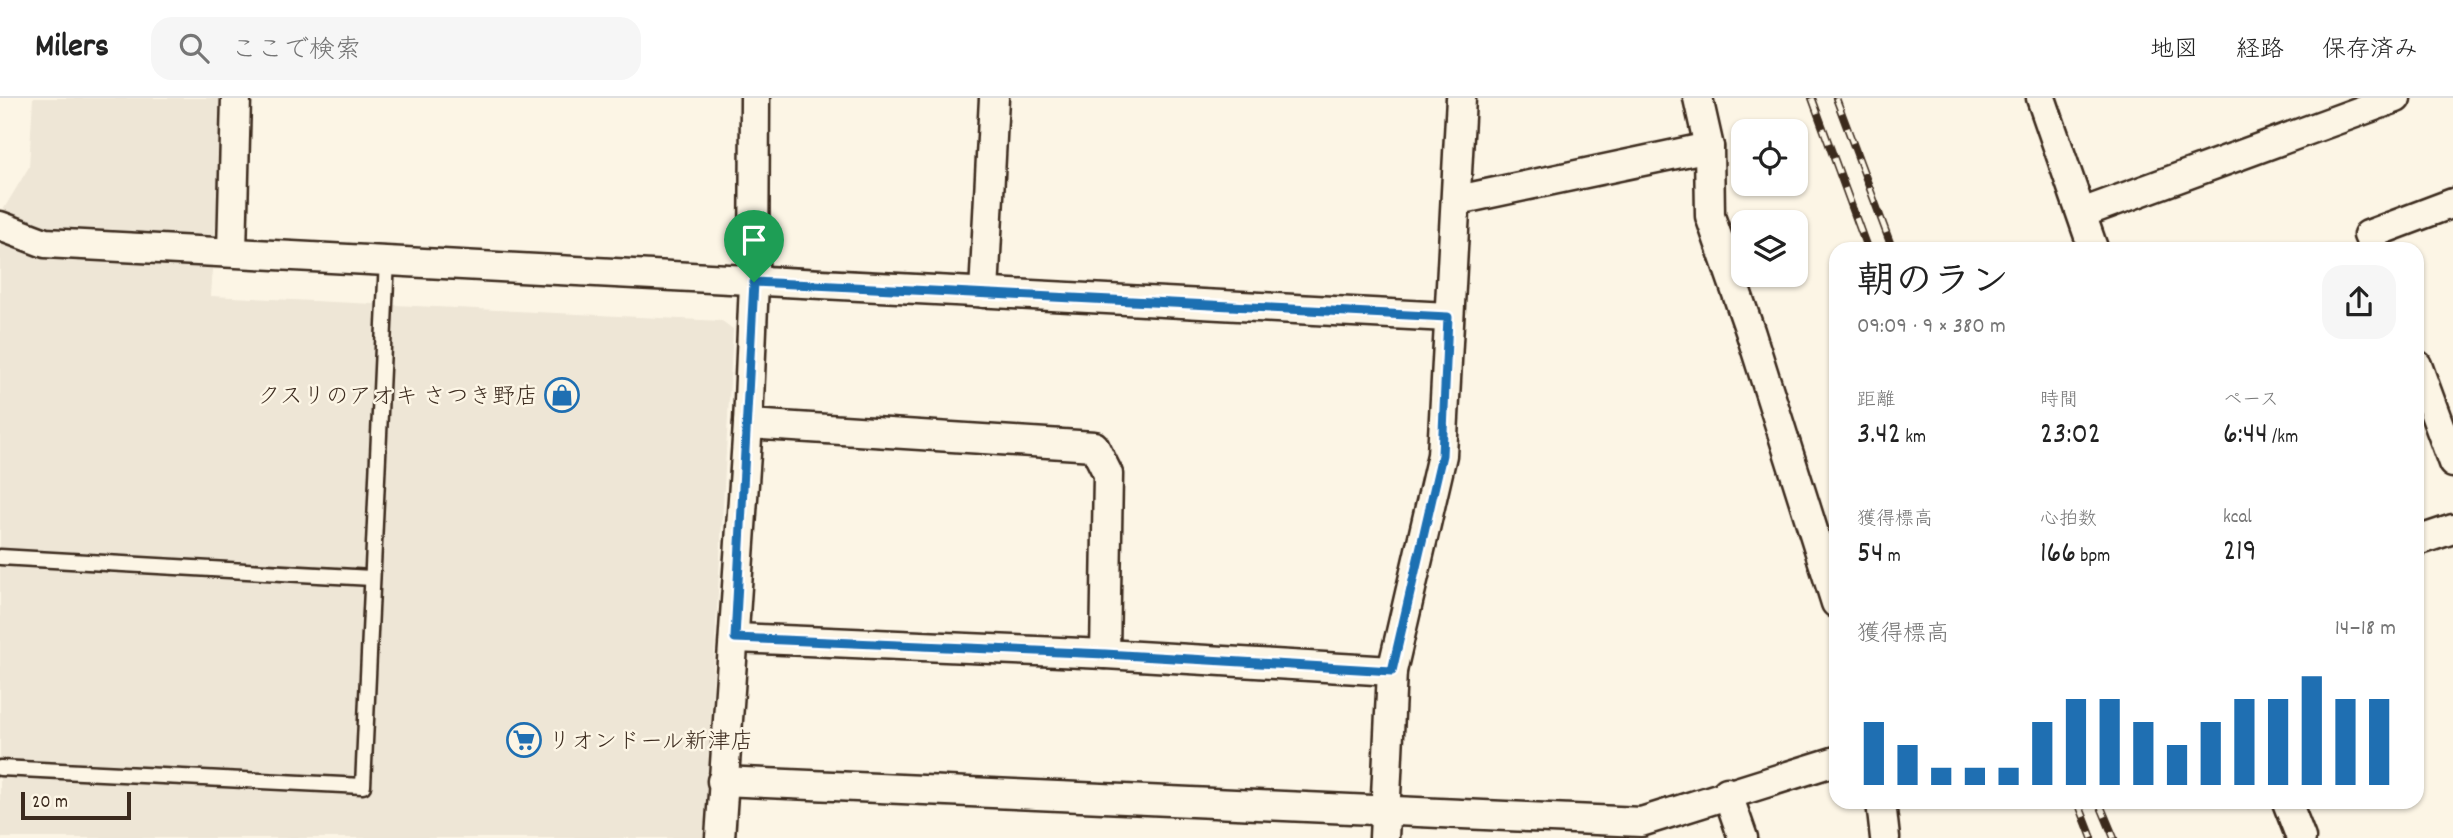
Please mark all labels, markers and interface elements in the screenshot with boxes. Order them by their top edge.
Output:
search box [151,17,641,80]
text: Milers [35,25,109,72]
icon: search [175,29,213,67]
text: ここで検索 [231,33,361,70]
text: 地図 [2150,34,2198,68]
text: 経路 [2236,34,2284,68]
text: 保存済み [2322,34,2418,68]
map controls [1731,119,1808,287]
button: locate [1731,119,1808,196]
pin [724,210,784,282]
button: layers [1731,210,1808,287]
icon: arrive [735,221,773,259]
text: 朝のラン [1857,257,2009,312]
button: share [2322,265,2396,339]
text: 09:09 · 9 × 380 m [1857,311,2006,344]
shop icon: クスリのアオキ さつき野店 [543,376,581,414]
place label: クスリのアオキ さつき野店 [257,382,538,415]
text: 距離 [1857,388,1895,415]
text: 時間 [2040,388,2078,415]
text: ペース [2223,388,2279,415]
text: 3.42 [1857,415,1901,458]
text: 23:02 [2040,415,2101,458]
text: 6:44 [2223,415,2268,458]
text: km [1901,425,1926,452]
text: /km [2268,425,2298,452]
text: kcal [2223,505,2252,532]
text: 獲得標高 [1857,507,1933,534]
text: 心拍数 [2040,507,2097,534]
text: 219 [2223,532,2256,575]
text: 54 [1857,534,1883,577]
text: 166 [2040,534,2076,577]
text: m [1883,544,1901,571]
text: bpm [2076,544,2110,571]
text: 14–18 m [2335,613,2396,646]
text: 獲得標高 [1857,619,1949,652]
supermarket icon: リオンドール新津店 [505,721,543,759]
place label: リオンドール新津店 [548,727,754,760]
scale bar [21,789,131,821]
text: 20 m [32,790,68,817]

